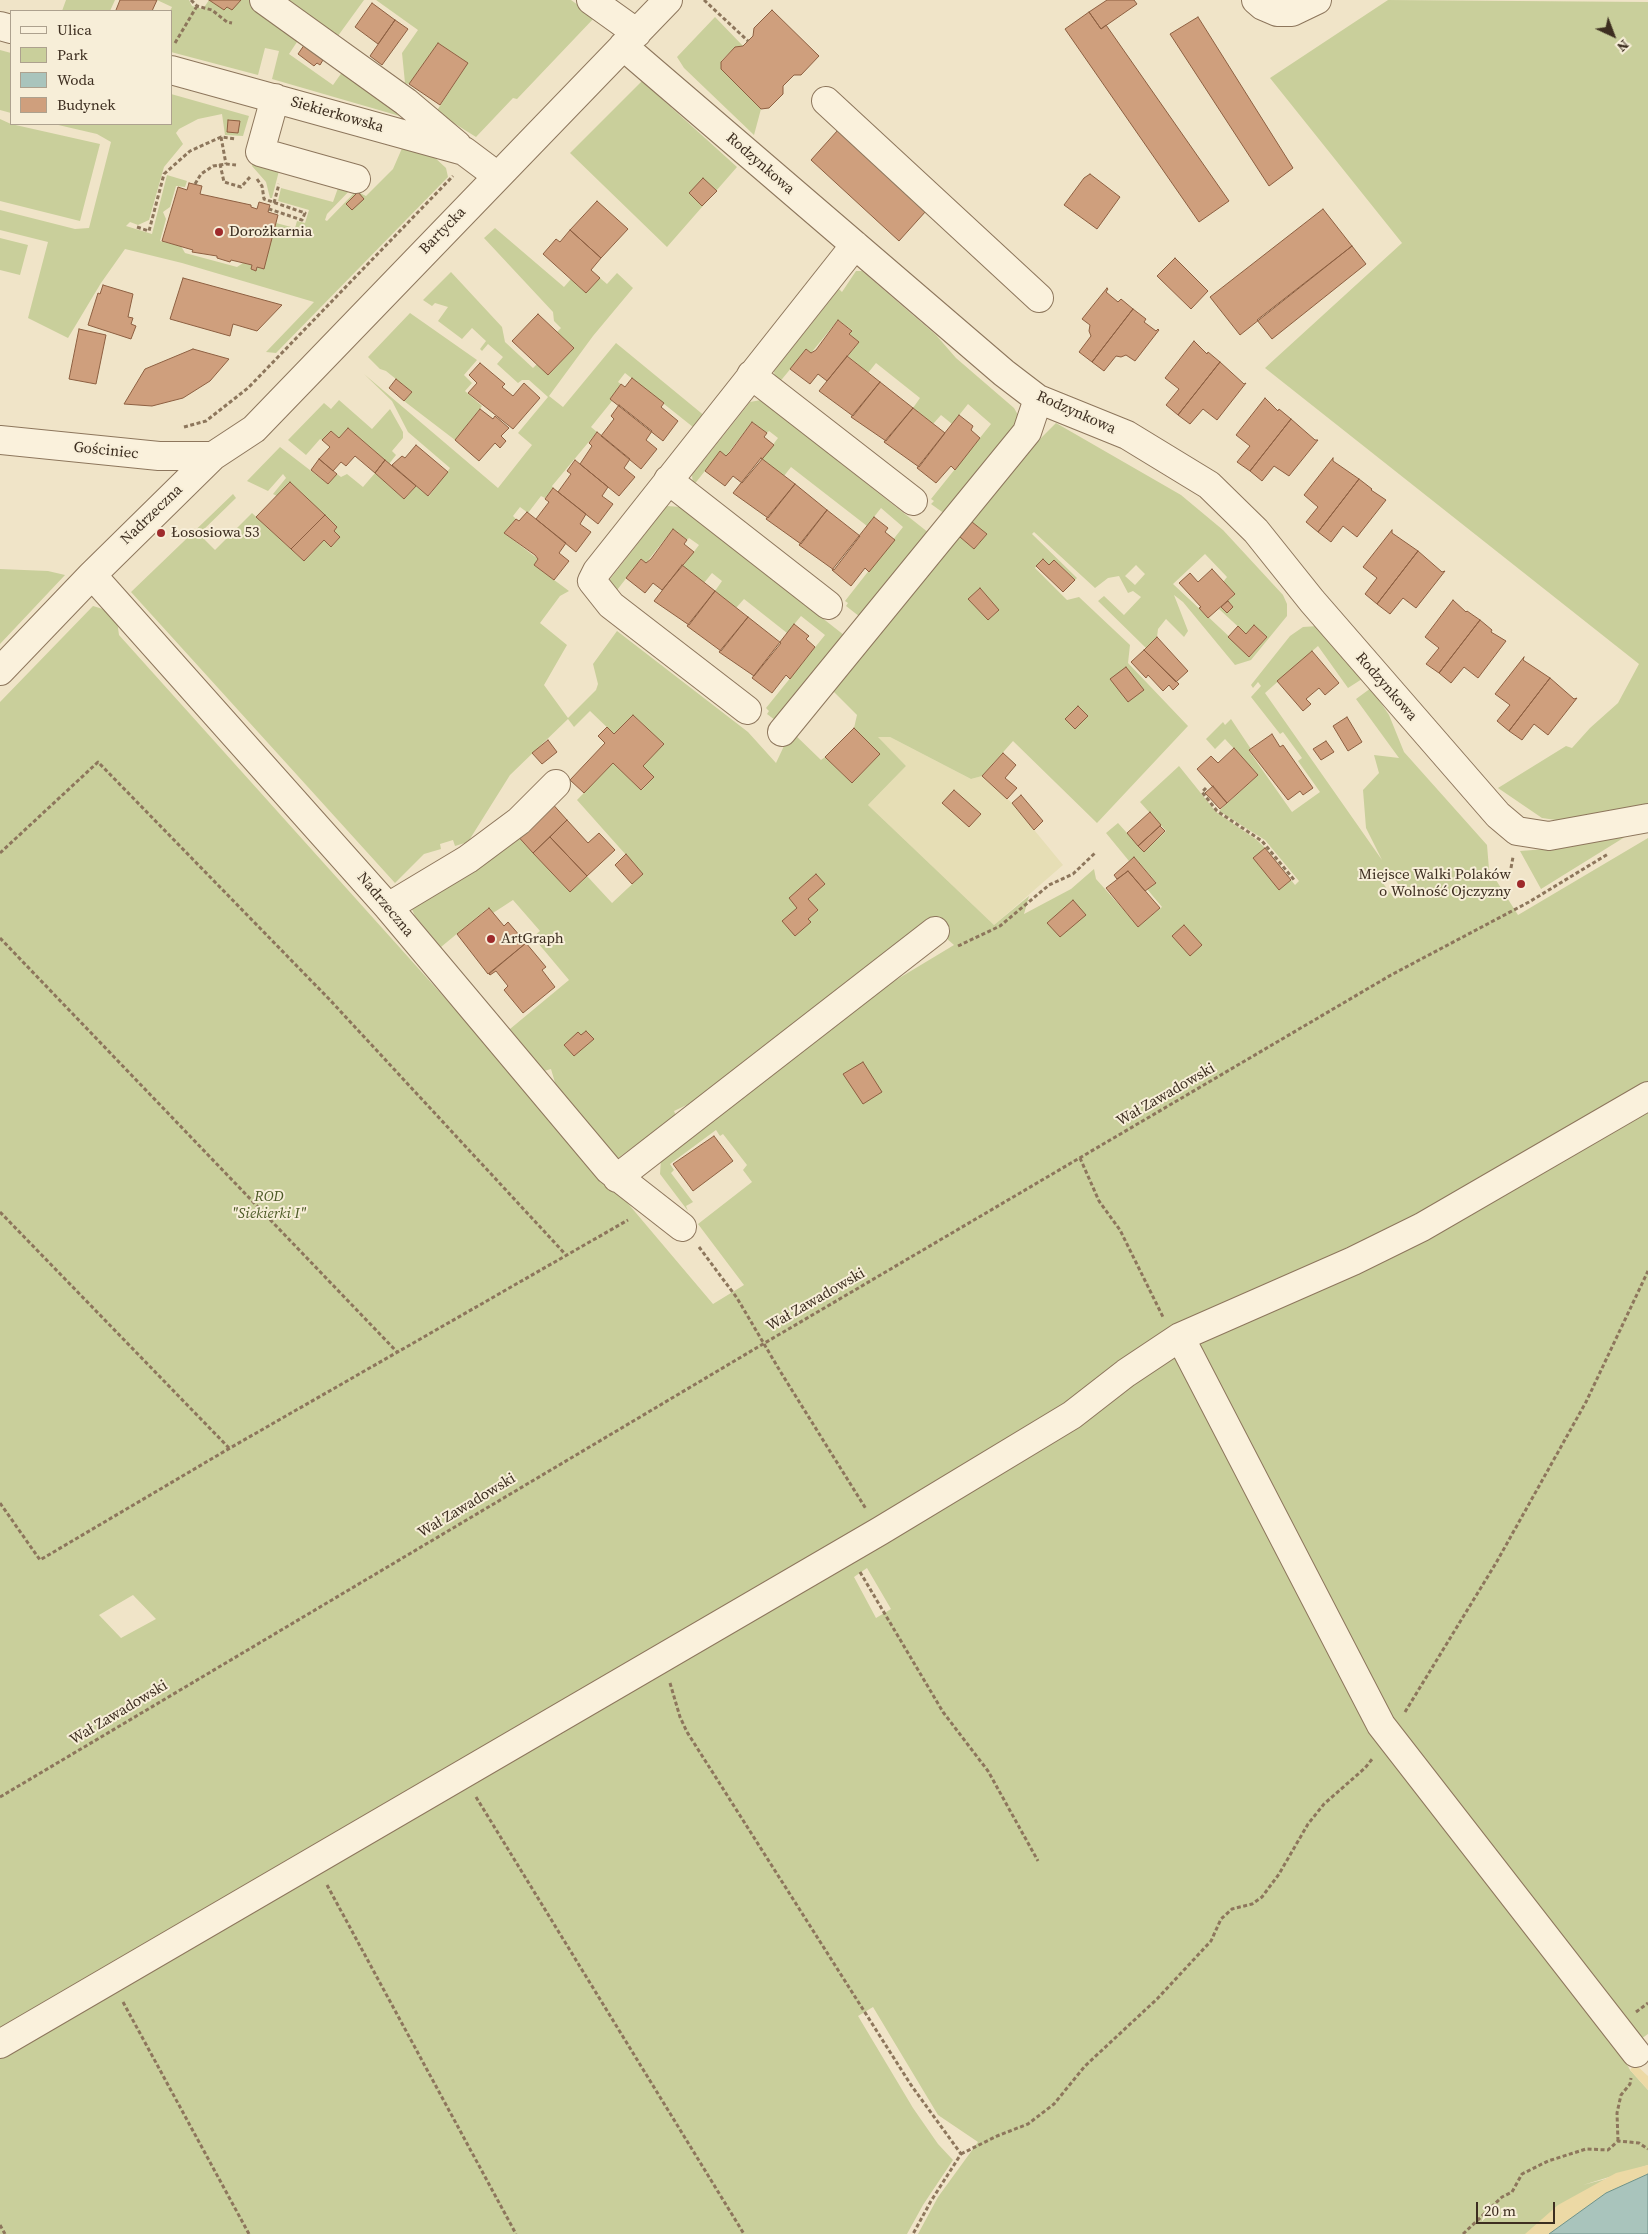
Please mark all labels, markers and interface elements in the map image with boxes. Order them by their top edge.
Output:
legend [10,10,172,125]
north arrow [1588,10,1638,60]
text: Ulica [57,19,92,40]
text: N [1613,35,1634,57]
text: Park [57,44,88,65]
text: Woda [57,69,95,90]
street label: Siekierkowska [288,93,386,137]
text: Budynek [57,94,116,115]
street label: Rodzynkowa [722,129,798,199]
street label: Bartycka [416,204,470,258]
place label: Dorożkarnia [229,223,312,241]
marker: Dorożkarnia [213,226,225,238]
street label: Rodzynkowa [1034,387,1118,439]
street label: Gościniec [73,439,139,463]
street label: Nadrzeczna [117,481,187,549]
place label: Łososiowa 53 [171,524,259,542]
marker: Łososiowa 53 [155,527,167,539]
street label: Rodzynkowa [1351,649,1421,725]
place label: Miejsce Walki Polaków o Wolność Ojczyzny [1358,866,1511,901]
street label: Nadrzeczna [353,869,417,941]
marker: Miejsce Walki Polaków o Wolność Ojczyzny [1515,878,1527,890]
place label: ArtGraph [501,930,564,948]
marker: ArtGraph [485,933,497,945]
street label: Wał Zawadowski [1114,1060,1218,1130]
park label: ROD "Siekierki I" [232,1188,306,1223]
street label: Wał Zawadowski [764,1265,868,1335]
street label: Wał Zawadowski [415,1470,519,1542]
street label: Wał Zawadowski [67,1677,171,1749]
scale bar [1478,2192,1557,2224]
text: 20 m [1484,2200,1516,2221]

